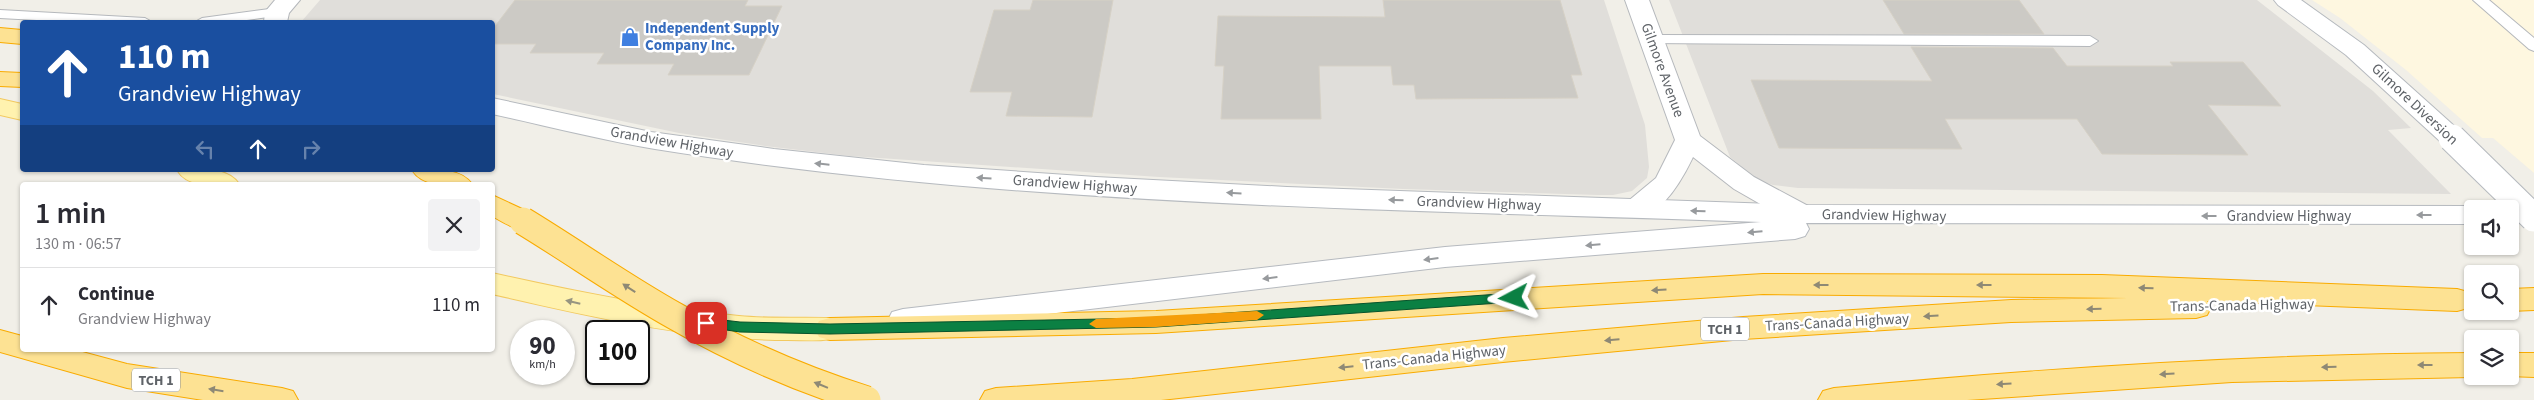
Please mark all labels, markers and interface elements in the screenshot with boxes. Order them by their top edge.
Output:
place label: Independent Supply Company Inc. [645,18,779,56]
street label: Gilmore Avenue [1636,20,1689,120]
shop icon: Independent Supply Company Inc. [619,26,641,48]
text: 110 m [118,32,210,82]
icon: ahead [35,40,100,105]
street label: Gilmore Diversion [2367,59,2463,150]
text: Grandview Highway [118,78,301,110]
street label: Grandview Highway [609,121,735,164]
icon: left [191,135,219,163]
icon: ahead [244,135,272,163]
icon: right [297,135,325,163]
one-way arrow [814,159,830,167]
street label: Grandview Highway [1012,170,1138,199]
one-way arrow [976,174,992,182]
one-way arrow [1225,189,1241,197]
street label: Grandview Highway [1416,191,1542,216]
text: 1 min [35,192,106,235]
one-way arrow [1388,196,1404,204]
button: close [428,199,480,251]
map controls [2464,200,2519,385]
button: sound [2464,200,2519,255]
street label: Grandview Highway [1822,204,1946,227]
street label: Grandview Highway [2227,206,2351,227]
one-way arrow [1690,207,1706,215]
one-way arrow [2201,212,2217,220]
one-way arrow [2416,212,2432,220]
one-way arrow [1747,229,1763,237]
text: 130 m · 06:57 [35,233,122,255]
one-way arrow [1585,241,1601,249]
one-way arrow [1423,255,1439,263]
button: search [2464,265,2519,320]
position arrow [1487,271,1539,323]
one-way arrow [1262,274,1278,282]
text: Continue [78,281,155,308]
one-way arrow [1813,281,1829,289]
one-way arrow [1976,281,1992,289]
one-way arrow [623,283,636,292]
one-way arrow [2138,283,2154,291]
one-way arrow [1651,286,1667,294]
icon: ahead [35,291,63,319]
text: 110 m [432,292,480,319]
street label: Trans-Canada Highway [2170,294,2314,317]
one-way arrow [566,298,581,306]
pin [685,302,727,344]
one-way arrow [2085,305,2101,313]
text: Grandview Highway [78,308,211,330]
street label: Trans-Canada Highway [1764,308,1910,337]
icon: arrive [692,309,720,337]
one-way arrow [1923,313,1939,321]
road number: TCH 1 [1701,318,1749,340]
speed limit sign: 100 [585,320,650,385]
text: 90 [529,328,556,364]
button: layers [2464,330,2519,385]
one-way arrow [1604,336,1620,344]
street label: Trans-Canada Highway [1361,340,1507,375]
text: km/h [529,356,556,373]
one-way arrow [2417,361,2433,369]
one-way arrow [1338,363,1354,371]
one-way arrow [2321,363,2337,371]
road number: TCH 1 [132,368,180,392]
one-way arrow [2158,370,2174,378]
one-way arrow [1996,380,2012,388]
one-way arrow [813,381,828,388]
one-way arrow [208,385,224,393]

